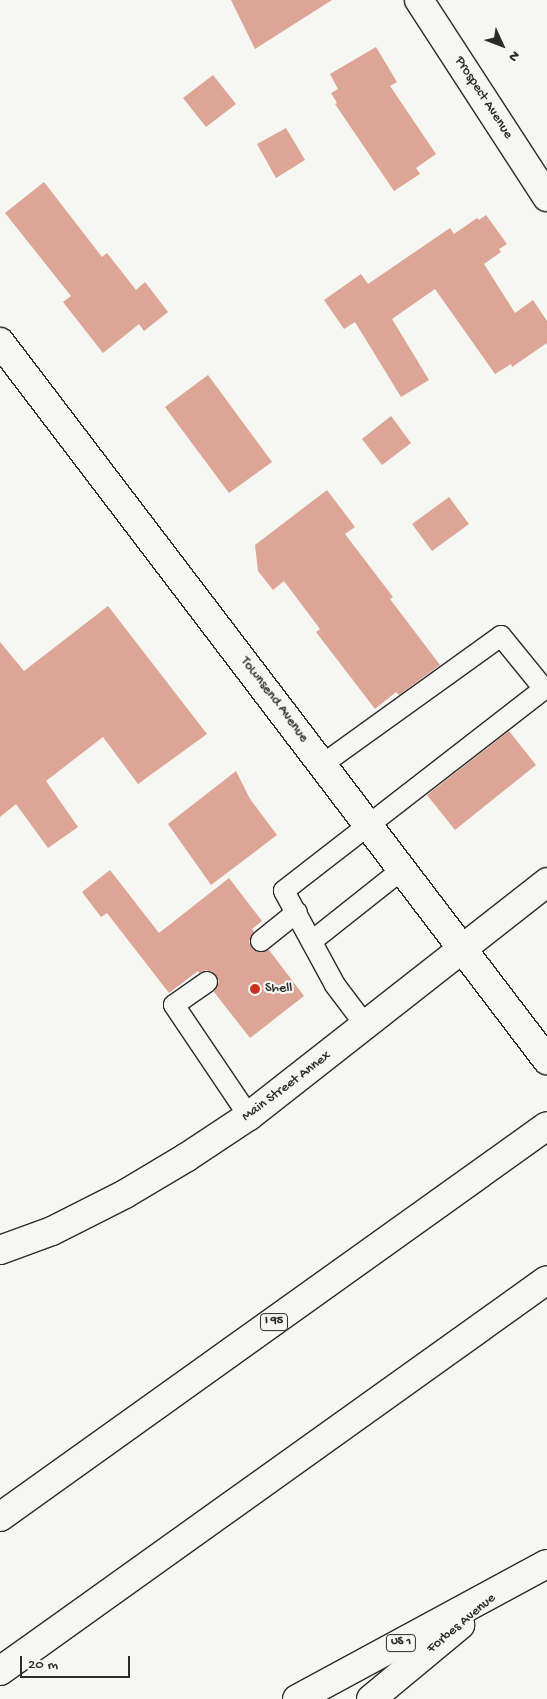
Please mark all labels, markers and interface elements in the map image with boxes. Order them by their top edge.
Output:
north arrow [477,20,527,70]
text: N [504,46,523,65]
street label: Prospect Avenue [450,54,516,142]
street label: Townsend Avenue [236,654,312,746]
place label: Shell [265,981,292,997]
marker: Shell [249,983,261,995]
street label: Main Street Annex [239,1048,335,1126]
road number: I 95 [259,1312,289,1331]
street label: Forbes Avenue [424,1590,500,1658]
road number: US 1 [385,1634,417,1652]
scale bar [22,1646,132,1678]
text: 20 m [28,1656,58,1674]

